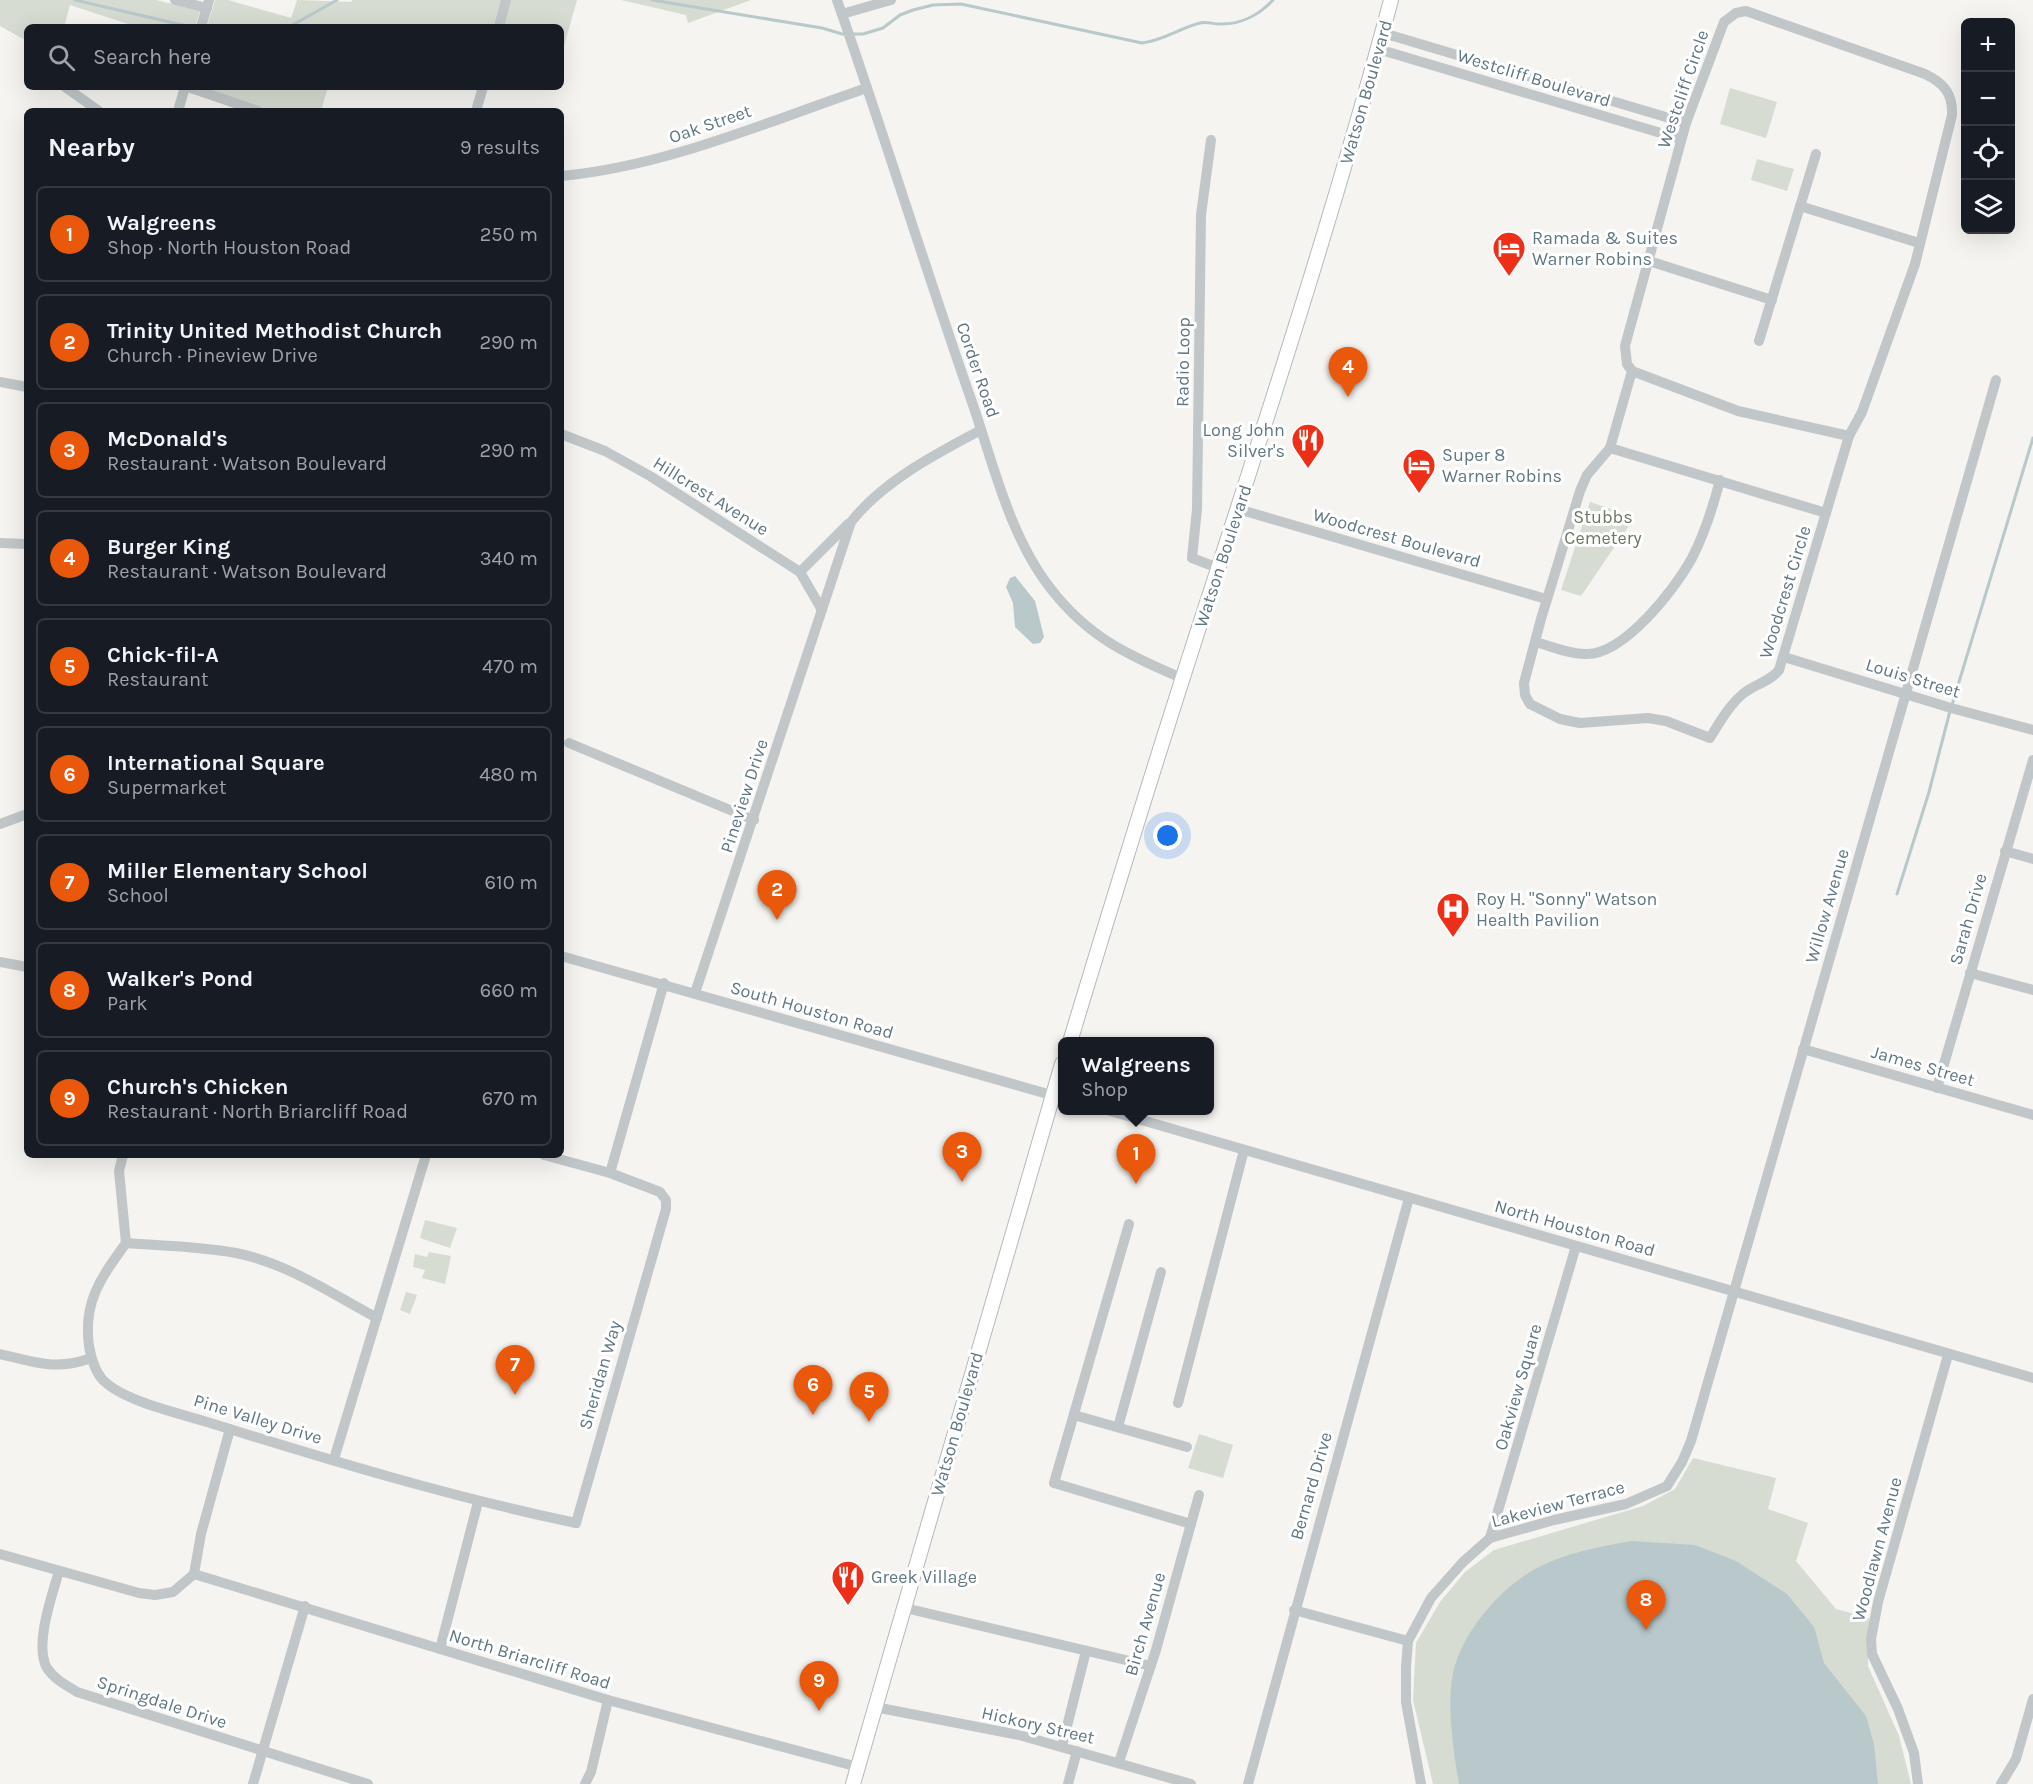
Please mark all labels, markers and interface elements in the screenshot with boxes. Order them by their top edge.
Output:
street label: Watson Boulevard [1335,17,1397,167]
map controls [1961,18,2015,234]
button: + [1961,18,2015,72]
search box [24,24,564,90]
street label: Westcliff Circle [1652,27,1714,151]
icon: search [45,41,78,74]
text: Search here [93,44,211,70]
street label: Westcliff Boulevard [1454,44,1614,112]
button: − [1961,72,2015,126]
street label: Oak Street [666,100,754,148]
button: locate [1961,126,2015,180]
text: Nearby [48,132,135,163]
text: 9 results [460,136,540,159]
button: layers [1961,180,2015,234]
text: Walgreens [107,210,217,236]
text: 1 [66,223,73,246]
text: 250 m [480,223,538,246]
place label: Ramada & Suites Warner Robins [1532,227,1678,270]
hotel icon: Ramada & Suites Warner Robins [1491,230,1527,277]
text: Shop · North Houston Road [107,236,351,259]
street label: Radio Loop [1171,317,1195,407]
text: Trinity United Methodist Church [107,318,442,344]
street label: Corder Road [951,319,1005,421]
text: 2 [63,331,76,354]
text: 290 m [479,331,538,354]
text: Church · Pineview Drive [107,344,318,367]
pin: 4 [1328,348,1368,397]
place label: Long John Silver's [1203,419,1285,462]
restaurant icon: Long John Silver's [1290,422,1326,469]
text: McDonald's [107,426,228,452]
text: 3 [63,439,76,462]
text: 290 m [479,439,538,462]
place label: Super 8 Warner Robins [1442,444,1562,487]
hotel icon: Super 8 Warner Robins [1401,447,1437,494]
text: Restaurant · Watson Boulevard [107,452,387,475]
street label: Hillcrest Avenue [649,452,773,540]
street label: Watson Boulevard [1190,482,1256,630]
street label: Woodcrest Boulevard [1310,503,1484,573]
park label: Stubbs Cemetery [1564,506,1642,549]
street label: Woodcrest Circle [1754,523,1816,661]
text: Burger King [107,534,230,560]
text: 4 [64,547,75,570]
text: 340 m [480,547,538,570]
text: Restaurant · Watson Boulevard [107,560,387,583]
text: Chick-fil-A [107,642,219,668]
street label: Louis Street [1863,653,1963,703]
text: 5 [64,655,75,678]
text: 470 m [482,655,538,678]
text: Restaurant [107,668,209,691]
street label: Pineview Drive [715,736,773,856]
text: International Square [107,750,325,776]
text: 6 [63,763,76,786]
text: 480 m [479,763,538,786]
text: Supermarket [107,776,226,799]
your location [1153,821,1182,850]
street label: Willow Avenue [1800,846,1854,966]
text: Miller Elementary School [107,858,368,884]
pin: 2 [758,870,796,920]
text: 7 [65,871,74,894]
text: 610 m [485,871,538,894]
street label: Sarah Drive [1944,871,1992,967]
text: School [107,884,169,907]
place label: Roy H. "Sonny" Watson Health Pavilion [1476,888,1657,931]
hospital icon: Roy H. "Sonny" Watson Health Pavilion [1435,891,1471,938]
text: Walker's Pond [107,966,253,992]
street label: South Houston Road [728,976,896,1044]
text: 8 [63,979,76,1002]
text: 660 m [480,979,538,1002]
text: Park [107,992,148,1015]
popup [1058,1037,1214,1115]
street label: James Street [1869,1041,1977,1091]
text: Walgreens [1081,1052,1191,1078]
text: Church's Chicken [107,1074,288,1100]
text: Shop [1081,1078,1128,1101]
text: 9 [63,1087,76,1110]
text: 670 m [482,1087,538,1110]
text: Restaurant · North Briarcliff Road [107,1100,408,1123]
pin: 3 [942,1132,982,1182]
pin: 1 [1116,1134,1156,1184]
street label: North Houston Road [1492,1195,1658,1261]
street label: Sheridan Way [574,1317,626,1432]
street label: Oakview Square [1489,1321,1547,1453]
pin: 7 [496,1346,534,1395]
street label: Watson Boulevard [926,1349,988,1499]
pin: 6 [794,1366,832,1415]
pin: 5 [850,1372,888,1422]
street label: Pine Valley Drive [191,1389,325,1449]
street label: Bernard Drive [1285,1430,1337,1542]
street label: Woodlawn Avenue [1847,1475,1907,1623]
street label: Lakeview Terrace [1489,1476,1627,1532]
restaurant icon: Greek Village [830,1559,866,1606]
place label: Greek Village [871,1566,977,1588]
street label: Birch Avenue [1120,1570,1170,1678]
pin: 8 [1626,1580,1666,1630]
street label: North Briarcliff Road [447,1624,613,1694]
pin: 9 [800,1662,838,1711]
street label: Springdale Drive [94,1671,230,1733]
street label: Hickory Street [979,1701,1097,1749]

